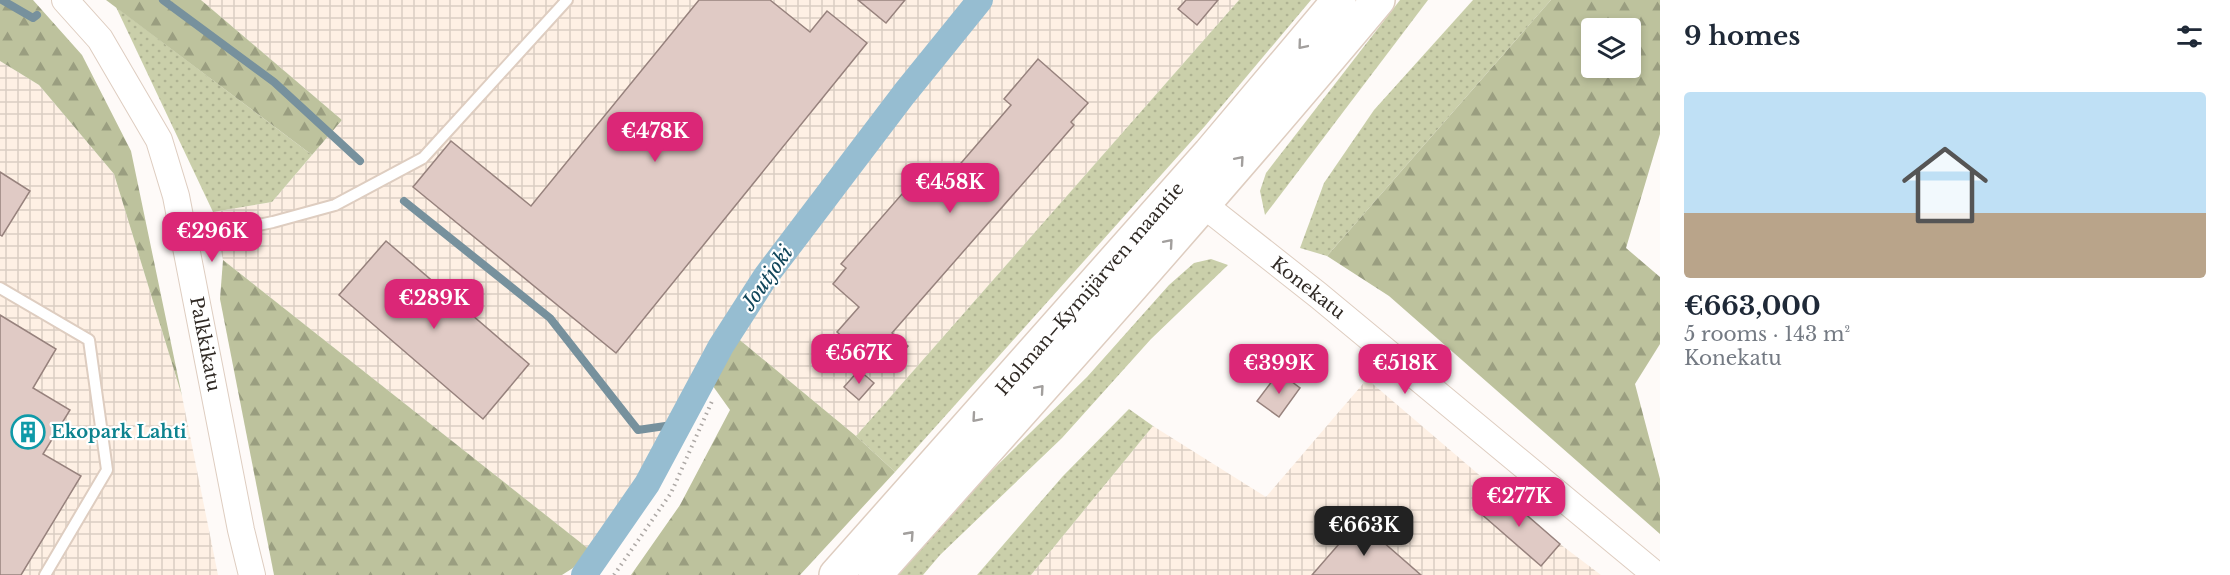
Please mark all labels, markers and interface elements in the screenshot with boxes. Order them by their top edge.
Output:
map controls [1581,18,1641,78]
button: layers [1581,18,1641,78]
text: 9 homes [1684,20,1800,52]
icon: filters [2173,20,2206,53]
one-way arrow [1298,38,1309,49]
pin: €478K [613,112,697,163]
text: €478K [621,119,689,143]
icon: home [1891,131,1999,239]
one-way arrow [1233,156,1244,167]
pin: €458K [908,163,992,214]
text: €458K [915,170,985,194]
street label: Holman–Kymijärven maantie [991,178,1189,400]
pin: €296K [170,212,254,263]
text: €296K [176,219,248,243]
one-way arrow [1161,238,1172,249]
water label: Joutjoki [736,241,798,316]
street label: Konekatu [1267,252,1349,324]
pin: €289K [392,279,476,330]
text: €289K [399,286,469,310]
text: €663,000 [1684,290,1821,322]
street label: Palkkikatu [185,295,225,393]
text: 5 rooms · 143 m² [1684,322,1850,346]
pin: €567K [817,334,901,385]
text: €567K [825,341,893,365]
pin: €399K [1237,344,1321,395]
pin: €518K [1363,344,1447,395]
text: Konekatu [1684,346,1782,370]
text: €399K [1243,351,1315,375]
text: €518K [1373,351,1438,375]
one-way arrow [1033,385,1044,396]
one-way arrow [972,412,983,422]
building icon: Ekopark Lahti [10,414,46,450]
place label: Ekopark Lahti [51,421,187,443]
pin: €277K [1477,477,1561,528]
text: €277K [1486,484,1552,508]
pin: €663K [1322,506,1406,557]
text: €663K [1328,513,1400,537]
one-way arrow [903,532,914,542]

